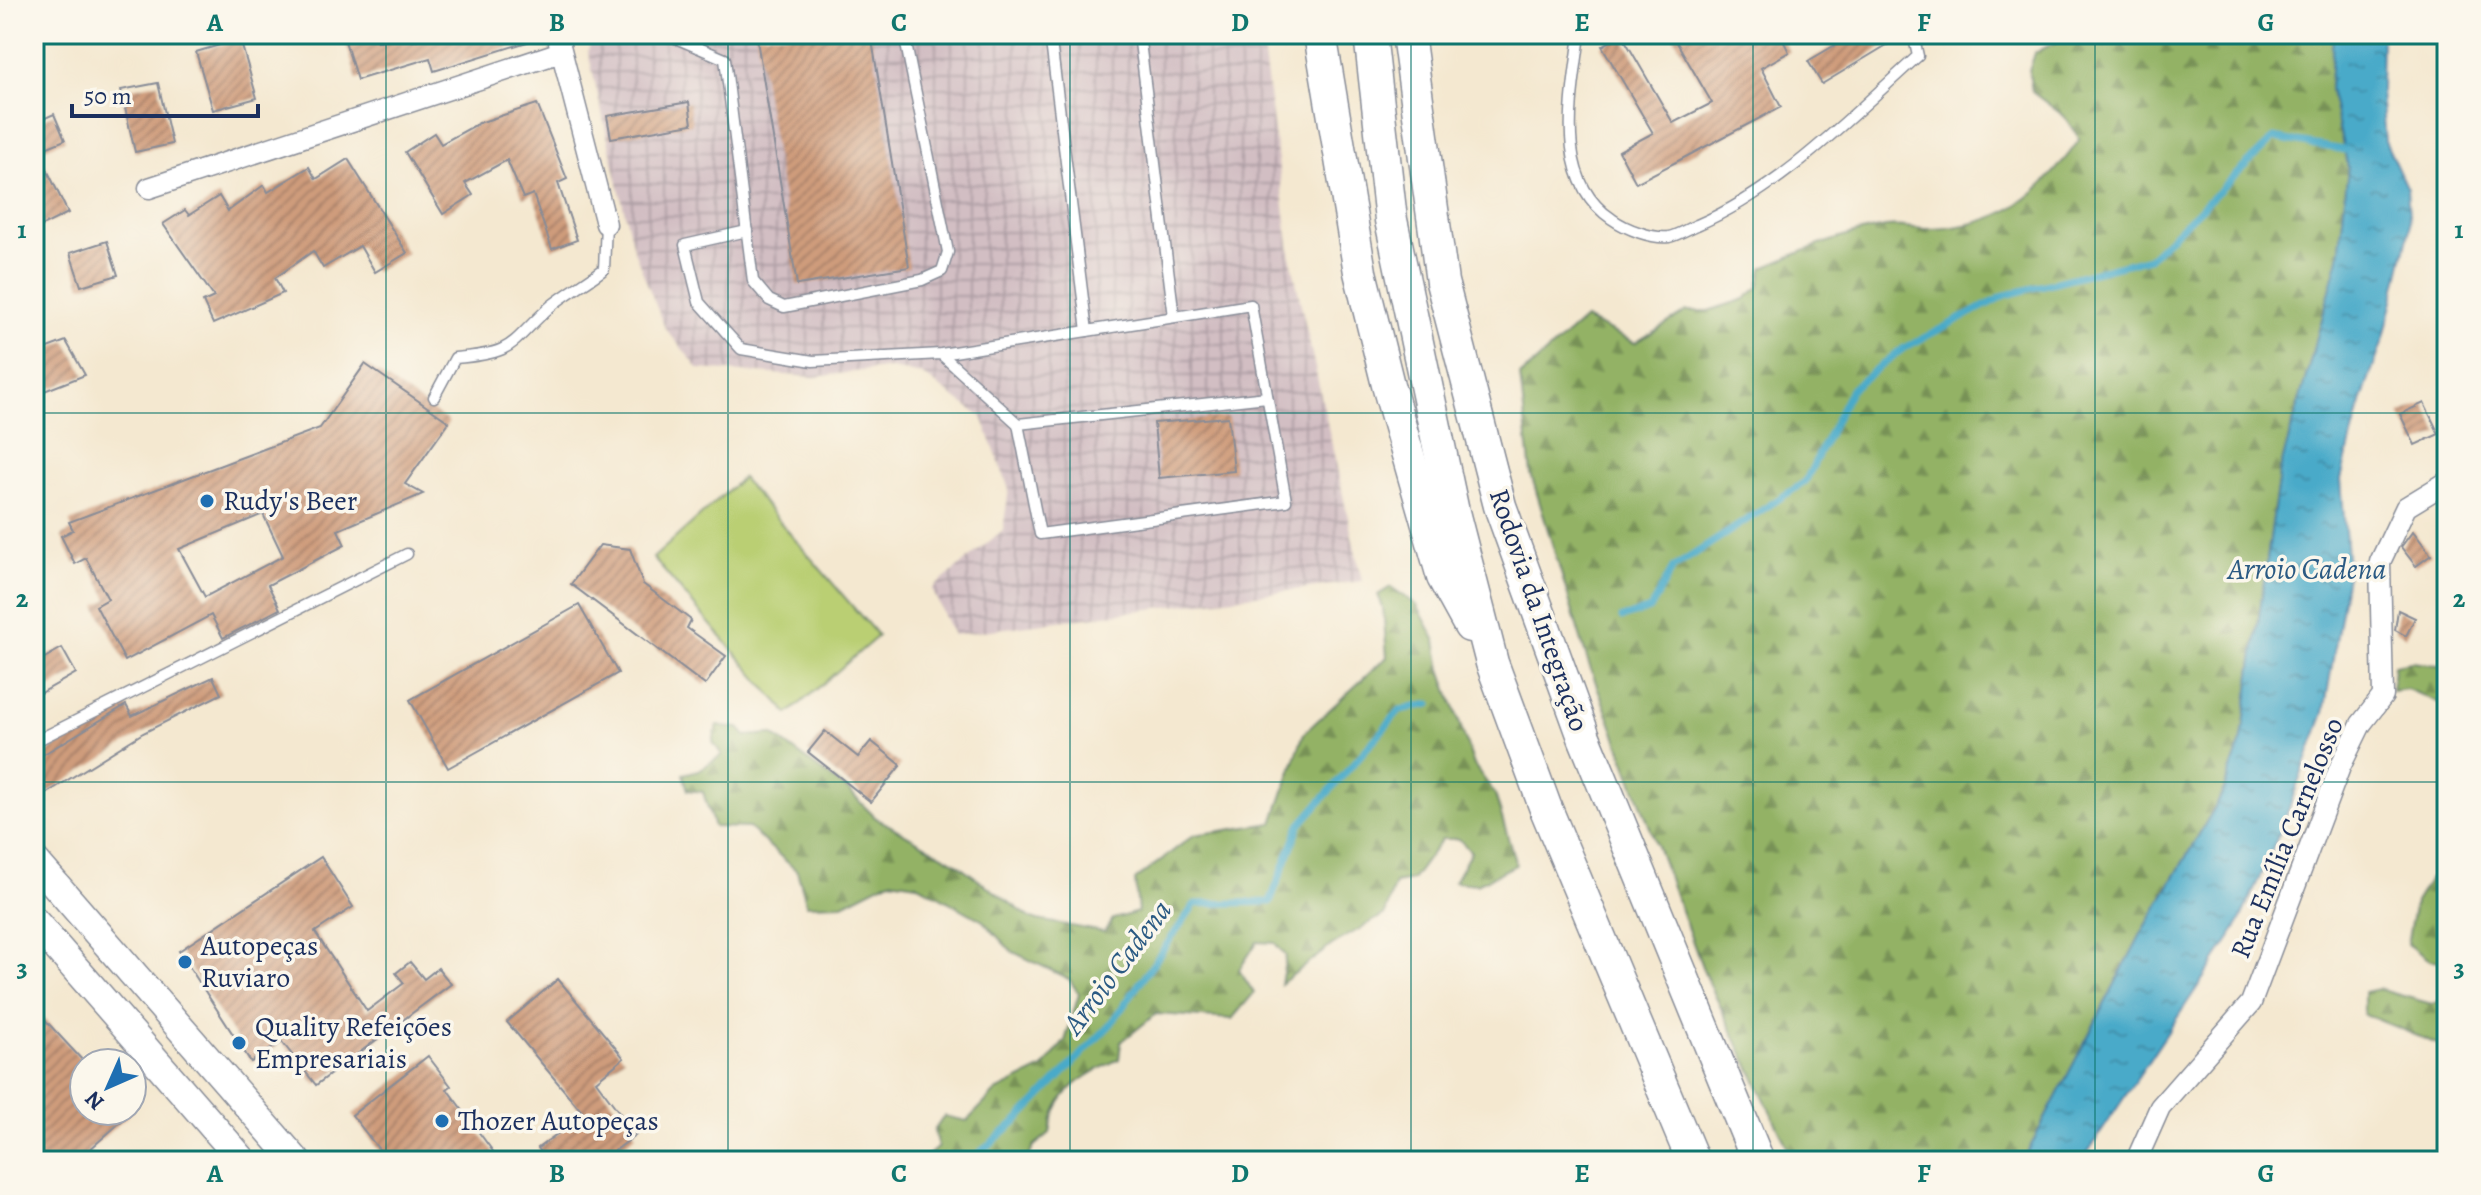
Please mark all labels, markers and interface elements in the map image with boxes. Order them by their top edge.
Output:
text: A [206,5,224,40]
text: B [549,5,565,40]
text: C [891,5,907,40]
text: D [1231,5,1249,40]
text: E [1574,5,1590,40]
text: F [1917,5,1931,40]
text: G [2257,5,2275,40]
scale bar [72,68,258,118]
text: 50 m [84,80,132,112]
text: 1 [17,212,27,247]
text: 1 [2454,212,2464,247]
place label: Rudy's Beer [223,482,358,520]
street label: Rodovia da Integração [1480,484,1598,736]
marker: Rudy's Beer [198,492,216,510]
water label: Arroio Cadena [2226,549,2386,589]
text: 2 [16,581,29,616]
text: 2 [2453,581,2466,616]
street label: Rua Emília Carnelosso [2221,712,2353,964]
water label: Arroio Cadena [1052,892,1181,1044]
place label: Autopeças Ruviaro [200,927,318,997]
text: 3 [16,950,28,985]
text: 3 [2453,950,2465,985]
marker: Autopeças Ruviaro [176,953,194,971]
place label: Quality Refeições Empresariais [255,1008,452,1078]
marker: Quality Refeições Empresariais [230,1034,248,1052]
north arrow [68,1047,148,1127]
text: N [78,1084,111,1117]
place label: Thozer Autopeças [458,1102,659,1140]
marker: Thozer Autopeças [433,1112,451,1130]
text: A [206,1156,224,1191]
text: B [549,1156,565,1191]
text: C [891,1156,907,1191]
text: D [1231,1156,1249,1191]
text: E [1574,1156,1590,1191]
text: F [1917,1156,1931,1191]
text: G [2257,1156,2275,1191]

